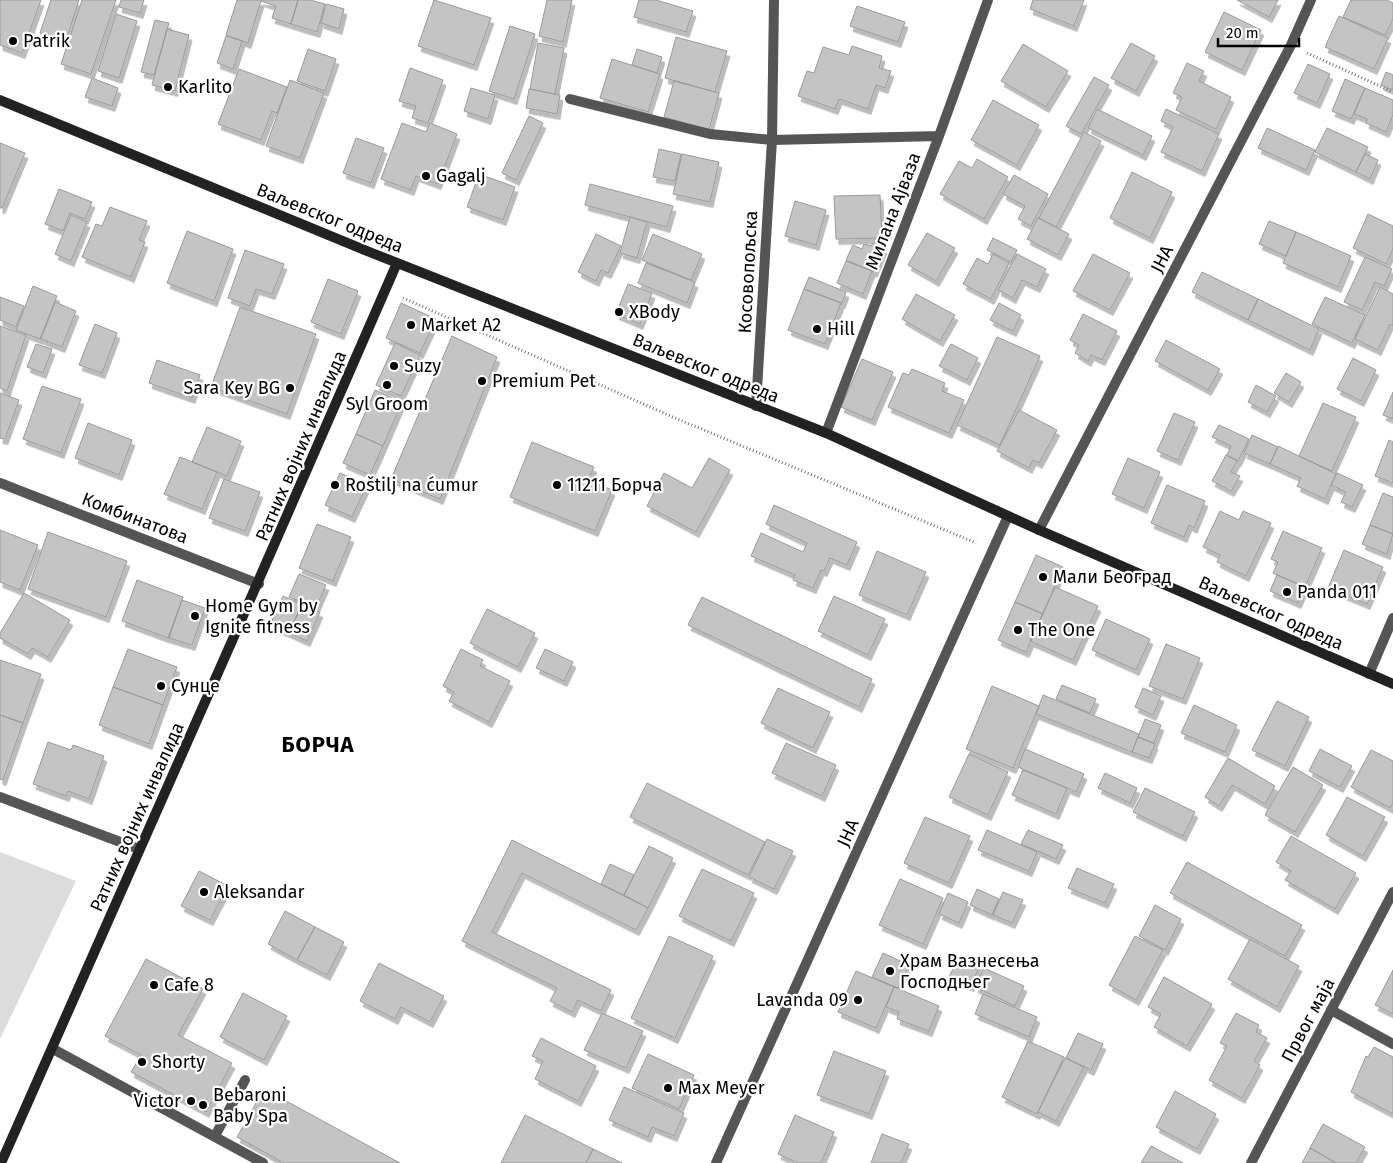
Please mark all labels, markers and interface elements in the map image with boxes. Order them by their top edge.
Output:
scale bar [1218,15,1299,47]
text: 20 m [1226,24,1259,42]
place label: Patrik [23,30,71,52]
marker: Patrik [7,35,19,47]
place label: Karlito [178,76,232,98]
marker: Karlito [162,81,174,93]
street label: Милана Ајваза [861,149,925,273]
place label: Gagalj [436,165,486,187]
marker: Gagalj [420,170,432,182]
street label: Ваљевског одреда [253,179,407,257]
street label: Косовопољска [734,210,762,334]
street label: ЈНА [1146,241,1178,276]
place label: XBody [629,301,680,323]
marker: XBody [613,306,625,318]
place label: Market A2 [421,314,501,336]
place label: Hill [827,318,855,340]
marker: Market A2 [405,319,417,331]
marker: Hill [811,323,823,335]
street label: Ваљевског одреда [629,329,783,407]
street label: Ратних војних инвалида [251,347,351,545]
place label: Suzy [404,355,441,377]
marker: Suzy [388,360,400,372]
place label: Premium Pet [492,370,596,392]
marker: Premium Pet [476,375,488,387]
place label: Sara Key BG [184,377,280,399]
marker: Syl Groom [381,379,393,391]
marker: Sara Key BG [284,382,296,394]
place label: Syl Groom [346,393,428,415]
place label: Roštilj na ćumur [345,474,478,496]
place label: 11211 Борча [567,474,662,496]
marker: Roštilj na ćumur [329,479,341,491]
marker: 11211 Борча [551,479,563,491]
street label: Комбинатова [79,488,191,548]
place label: Мали Београд [1053,566,1172,588]
marker: Мали Београд [1037,571,1049,583]
street label: Ваљевског одреда [1195,571,1347,655]
place label: Panda 011 [1297,581,1377,603]
marker: Panda 011 [1281,586,1293,598]
place label: Home Gym by Ignite fitness [205,595,318,638]
marker: Home Gym by Ignite fitness [189,610,201,622]
place label: The One [1028,619,1095,641]
marker: The One [1012,624,1024,636]
place label: Сунце [171,675,220,697]
marker: Сунце [155,680,167,692]
street label: Ратних војних инвалида [85,719,189,915]
district label: БОРЧА [281,731,355,758]
street label: ЈНА [832,815,864,850]
place label: Aleksandar [214,881,305,903]
marker: Aleksandar [198,886,210,898]
place label: Храм Вазнесења Господњег [900,950,1040,993]
marker: Храм Вазнесења Господњег [884,965,896,977]
place label: Cafe 8 [164,974,214,996]
street label: Првог маја [1277,974,1339,1066]
marker: Cafe 8 [148,979,160,991]
place label: Lavanda 09 [756,989,848,1011]
marker: Lavanda 09 [852,994,864,1006]
place label: Shorty [152,1051,205,1073]
marker: Shorty [136,1056,148,1068]
place label: Max Meyer [678,1077,765,1099]
marker: Max Meyer [662,1082,674,1094]
place label: Bebaroni Baby Spa [213,1084,288,1127]
place label: Victor [134,1090,181,1112]
marker: Victor [185,1095,197,1107]
marker: Bebaroni Baby Spa [197,1099,209,1111]

